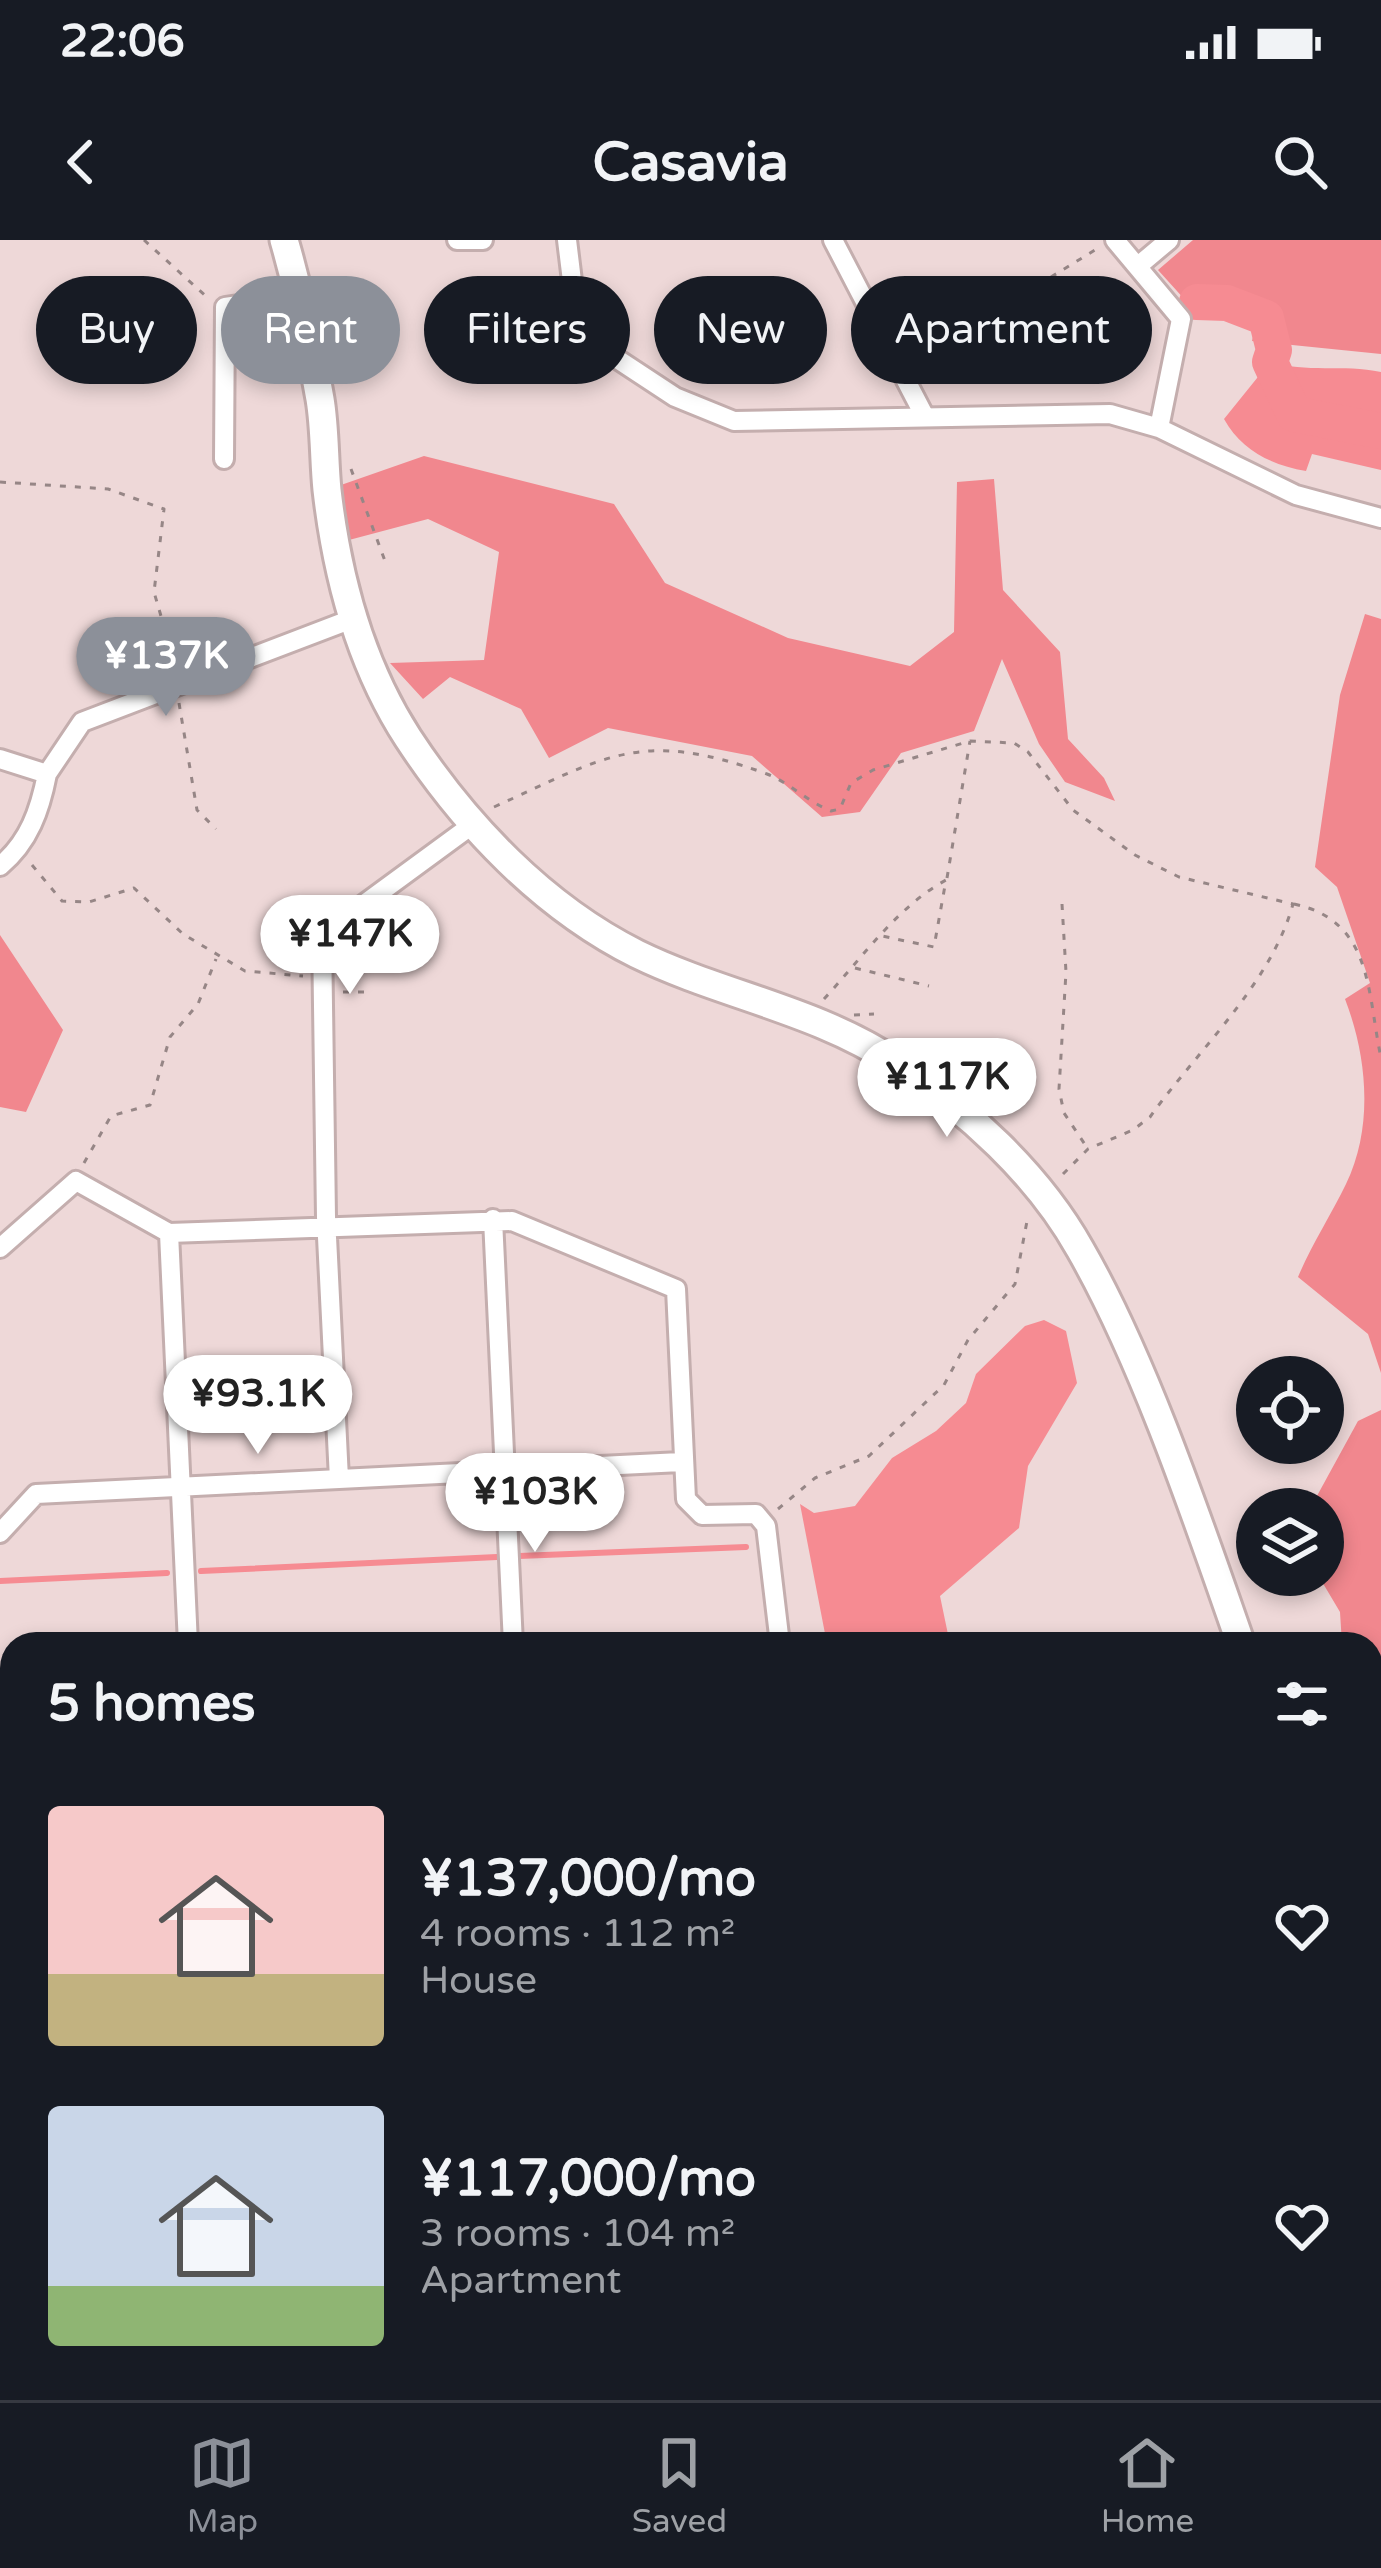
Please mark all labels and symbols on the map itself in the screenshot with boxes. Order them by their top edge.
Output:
pin: ¥137K [82,617,250,719]
pin: ¥147K [266,895,434,997]
pin: ¥117K [863,1038,1031,1140]
pin: ¥93.1K [160,1355,356,1457]
pin: ¥103K [451,1453,619,1555]

